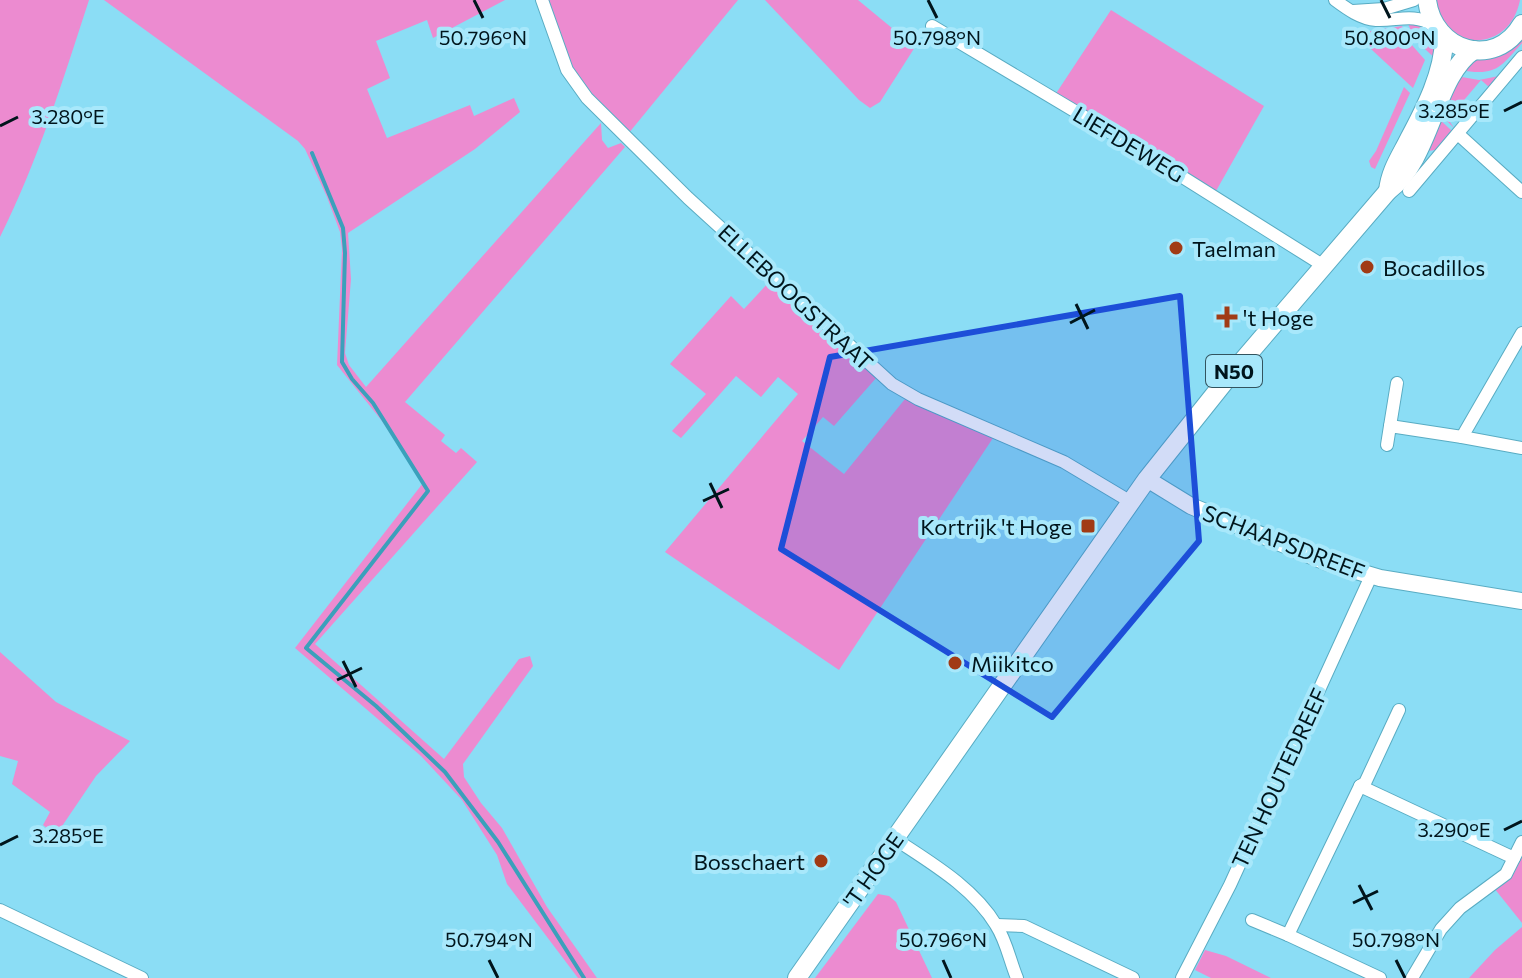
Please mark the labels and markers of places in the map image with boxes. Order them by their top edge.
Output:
place label: Taelman [1192,235,1276,262]
marker: Taelman [1167,239,1185,257]
place label: Bocadillos [1383,254,1485,281]
marker: Bocadillos [1358,258,1376,276]
place label: 't Hoge [1243,304,1314,331]
marker: 't Hoge [1218,308,1236,326]
place label: Kortrijk 't Hoge [920,513,1072,540]
marker: Kortrijk 't Hoge [1079,517,1097,535]
place label: Miikitco [971,650,1054,677]
marker: Miikitco [946,654,964,672]
place label: Bosschaert [693,848,805,875]
marker: Bosschaert [812,852,830,870]

